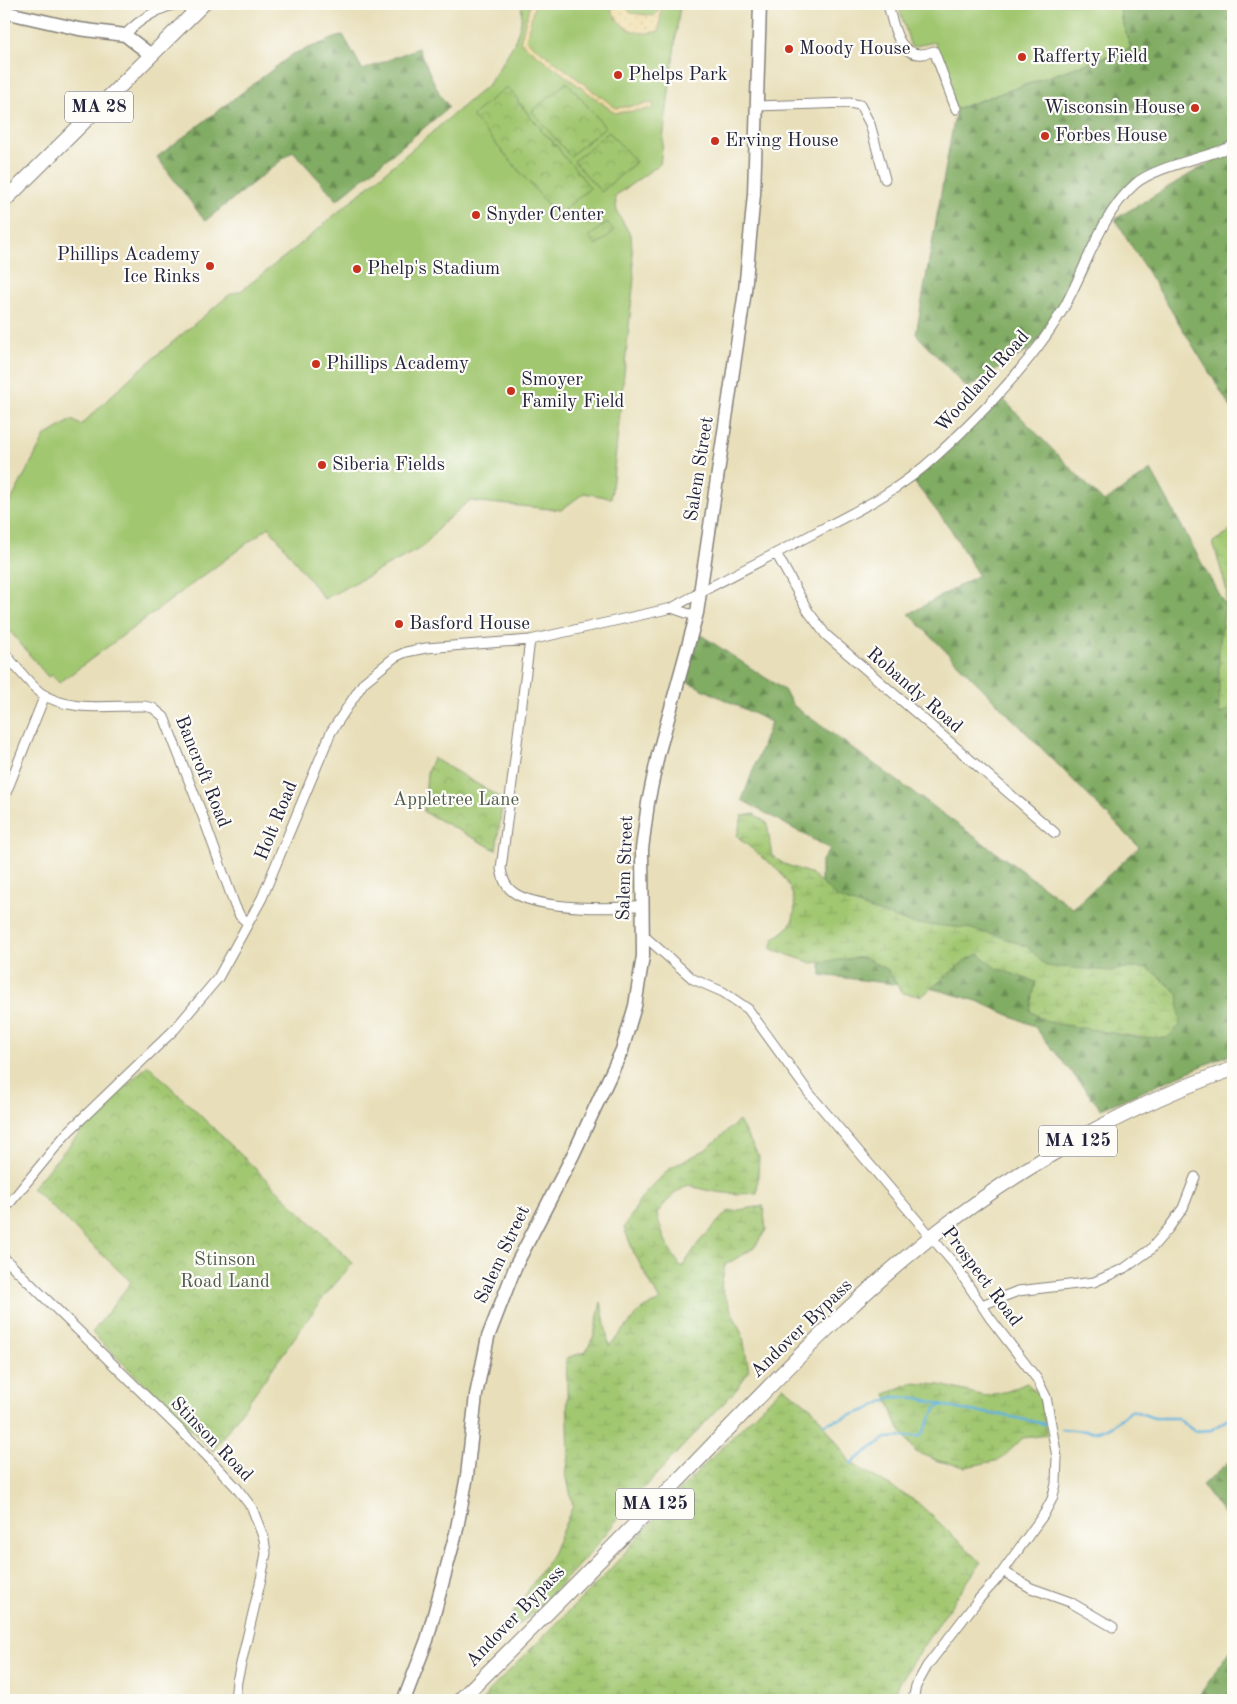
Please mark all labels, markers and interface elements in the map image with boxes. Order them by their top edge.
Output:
place label: Moody House [799,40,911,59]
marker: Moody House [783,43,795,55]
place label: Rafferty Field [1032,48,1148,67]
marker: Rafferty Field [1016,51,1028,63]
place label: Phelps Park [628,66,728,85]
marker: Phelps Park [612,69,624,81]
road number: MA 28 [65,91,133,122]
place label: Wisconsin House [1044,99,1185,118]
marker: Wisconsin House [1189,102,1201,114]
place label: Forbes House [1055,127,1167,146]
marker: Forbes House [1039,130,1051,142]
place label: Erving House [725,132,838,151]
marker: Erving House [709,135,721,147]
place label: Snyder Center [486,206,604,225]
marker: Snyder Center [470,209,482,221]
place label: Phillips Academy Ice Rinks [57,246,200,287]
marker: Phillips Academy Ice Rinks [204,260,216,272]
place label: Phelp's Stadium [367,260,500,279]
marker: Phelp's Stadium [351,263,363,275]
street label: Woodland Road [933,327,1033,437]
place label: Phillips Academy [326,355,469,374]
marker: Phillips Academy [310,358,322,370]
place label: Smoyer Family Field [521,371,625,412]
marker: Smoyer Family Field [505,385,517,397]
street label: Salem Street [682,415,718,523]
place label: Siberia Fields [332,456,445,475]
marker: Siberia Fields [316,459,328,471]
place label: Basford House [409,615,530,634]
marker: Basford House [393,618,405,630]
street label: Robandy Road [862,644,966,738]
street label: Bancroft Road [171,713,233,831]
street label: Holt Road [252,779,302,863]
park label: Appletree Lane [393,791,519,810]
street label: Salem Street [615,815,637,921]
road number: MA 125 [1039,1126,1117,1156]
street label: Salem Street [472,1203,534,1307]
street label: Prospect Road [937,1224,1025,1331]
park label: Stinson Road Land [180,1251,270,1292]
street label: Andover Bypass [747,1276,857,1382]
street label: Stinson Road [166,1394,256,1486]
road number: MA 125 [616,1488,694,1520]
street label: Andover Bypass [463,1562,569,1672]

